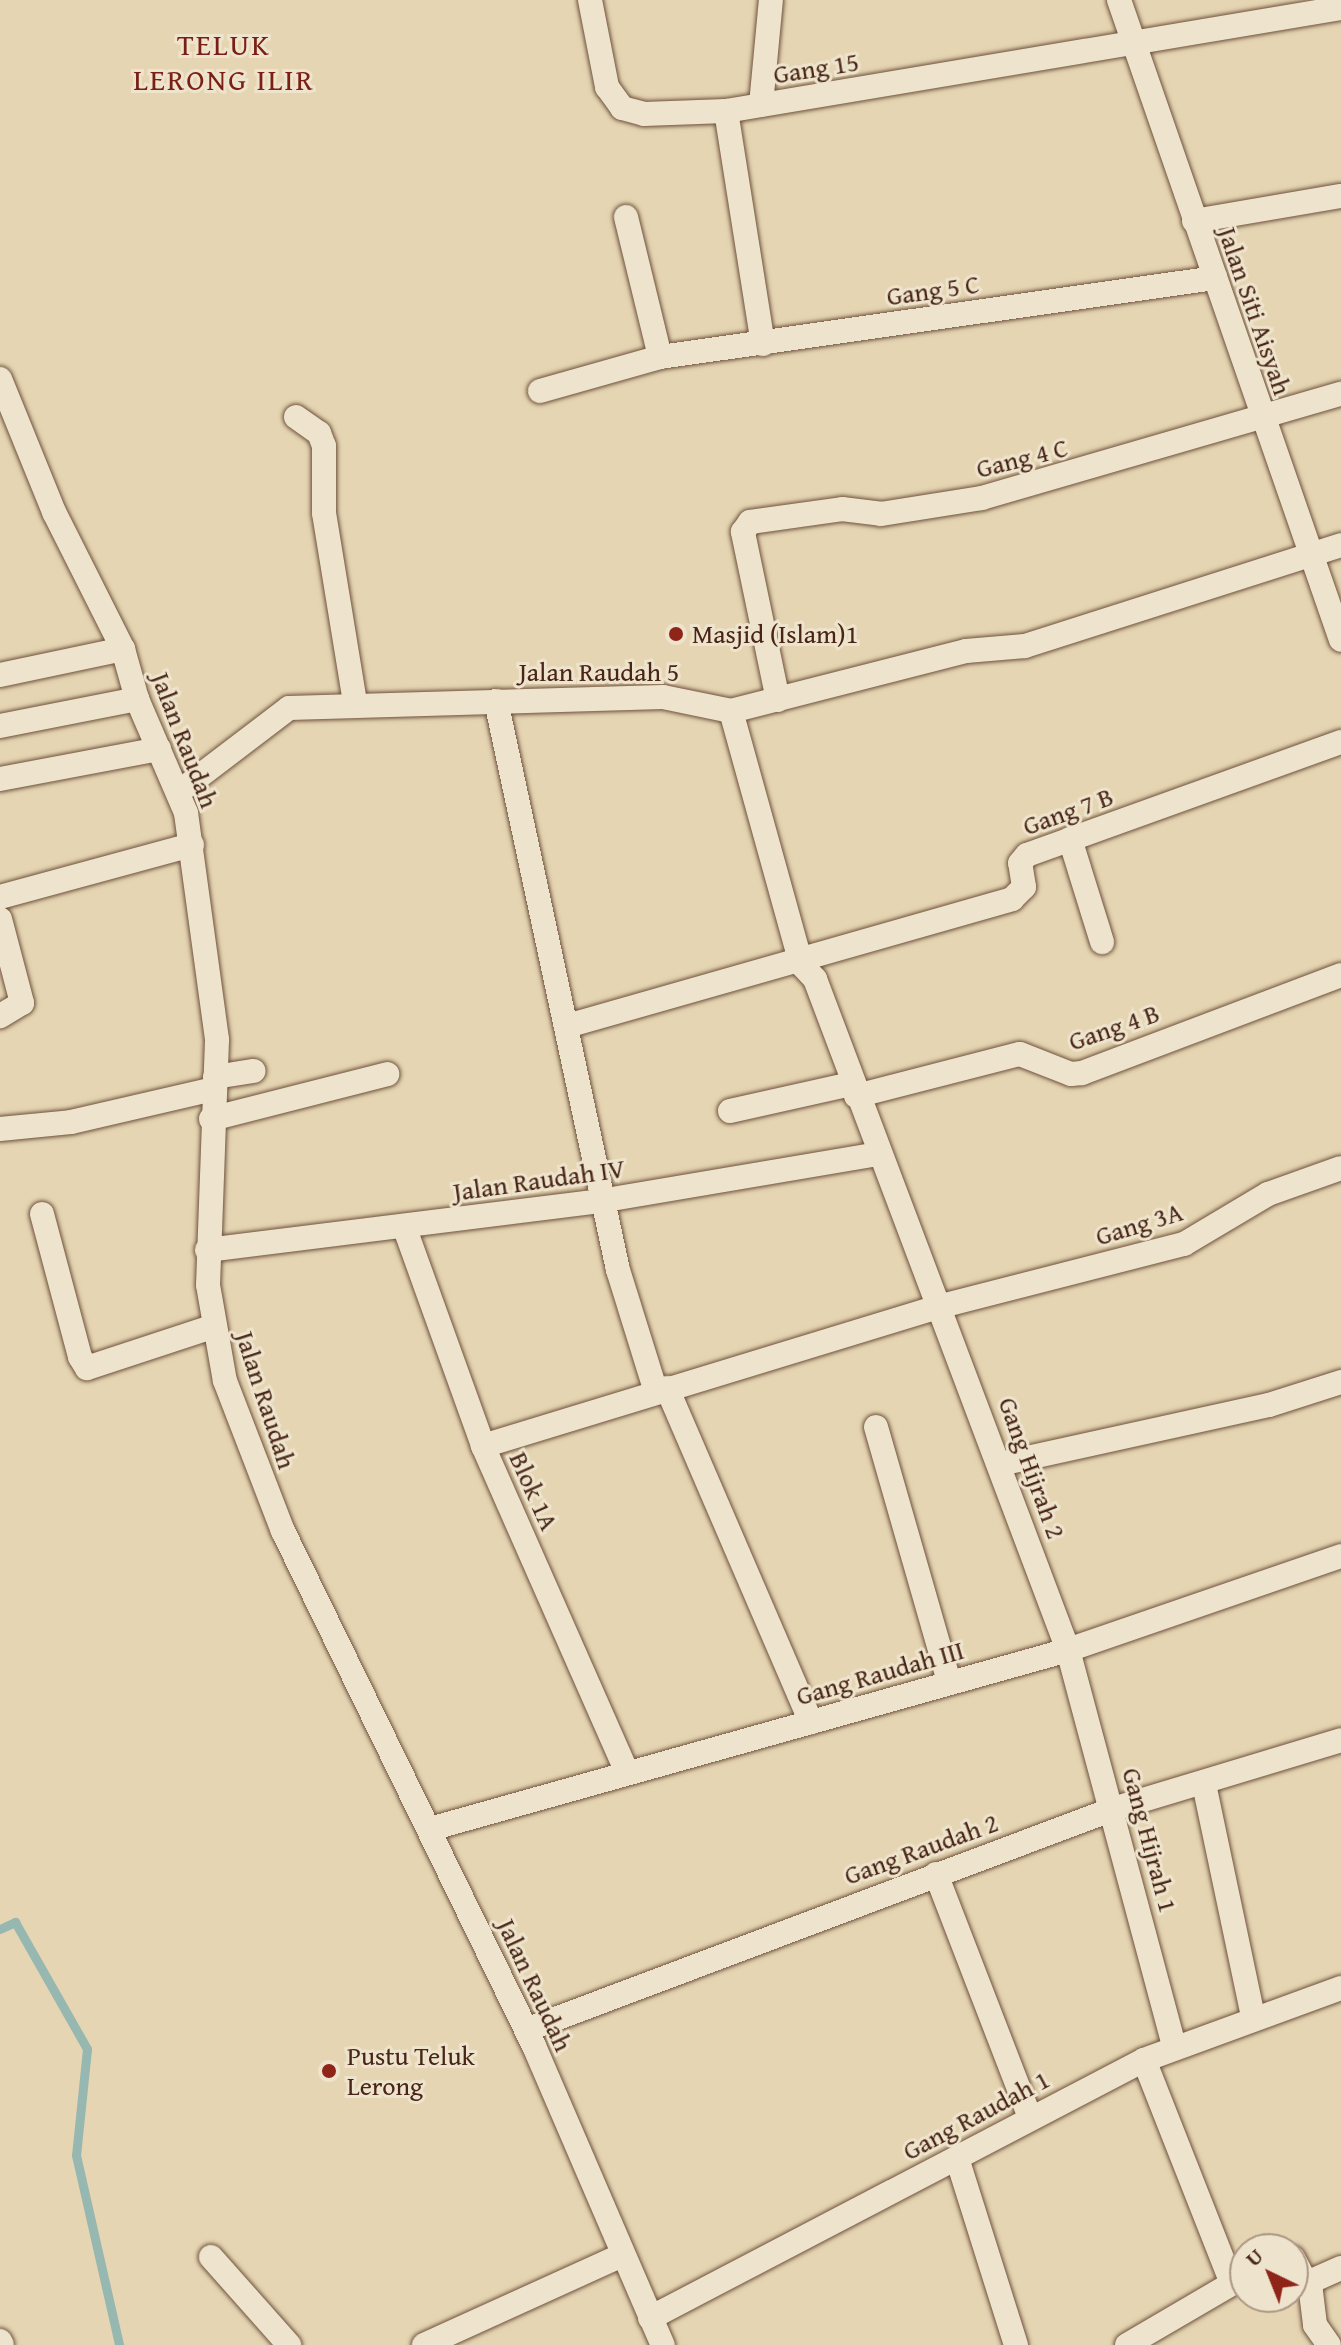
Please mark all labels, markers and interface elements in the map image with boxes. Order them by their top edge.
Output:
district label: TELUK LERONG ILIR [133,26,315,96]
street label: Gang 15 [771,46,861,90]
street label: Jalan Siti Aisyah [1212,223,1298,399]
street label: Gang 5 C [885,268,981,312]
street label: Gang 4 C [973,432,1071,484]
place label: Masjid (Islam)1 [692,618,858,650]
marker: Masjid (Islam)1 [667,625,685,643]
street label: Jalan Raudah 5 [519,656,679,688]
street label: Jalan Raudah [145,668,225,812]
street label: Gang 7 B [1019,780,1117,842]
street label: Gang 4 B [1065,997,1163,1057]
street label: Jalan Raudah IV [451,1152,627,1208]
street label: Gang 3A [1092,1196,1186,1252]
street label: Jalan Raudah [229,1327,303,1473]
street label: Gang Hijrah 2 [992,1393,1072,1543]
street label: Blok 1A [503,1447,565,1535]
street label: Gang Raudah III [793,1634,967,1712]
street label: Gang Hijrah 1 [1116,1764,1184,1916]
street label: Gang Raudah 2 [840,1807,1002,1891]
street label: Jalan Raudah [491,1914,579,2056]
place label: Pustu Teluk Lerong [347,2040,475,2102]
marker: Pustu Teluk Lerong [318,2060,340,2082]
street label: Gang Raudah 1 [898,2063,1054,2167]
north arrow [1229,2233,1309,2313]
text: U [1238,2240,1270,2274]

